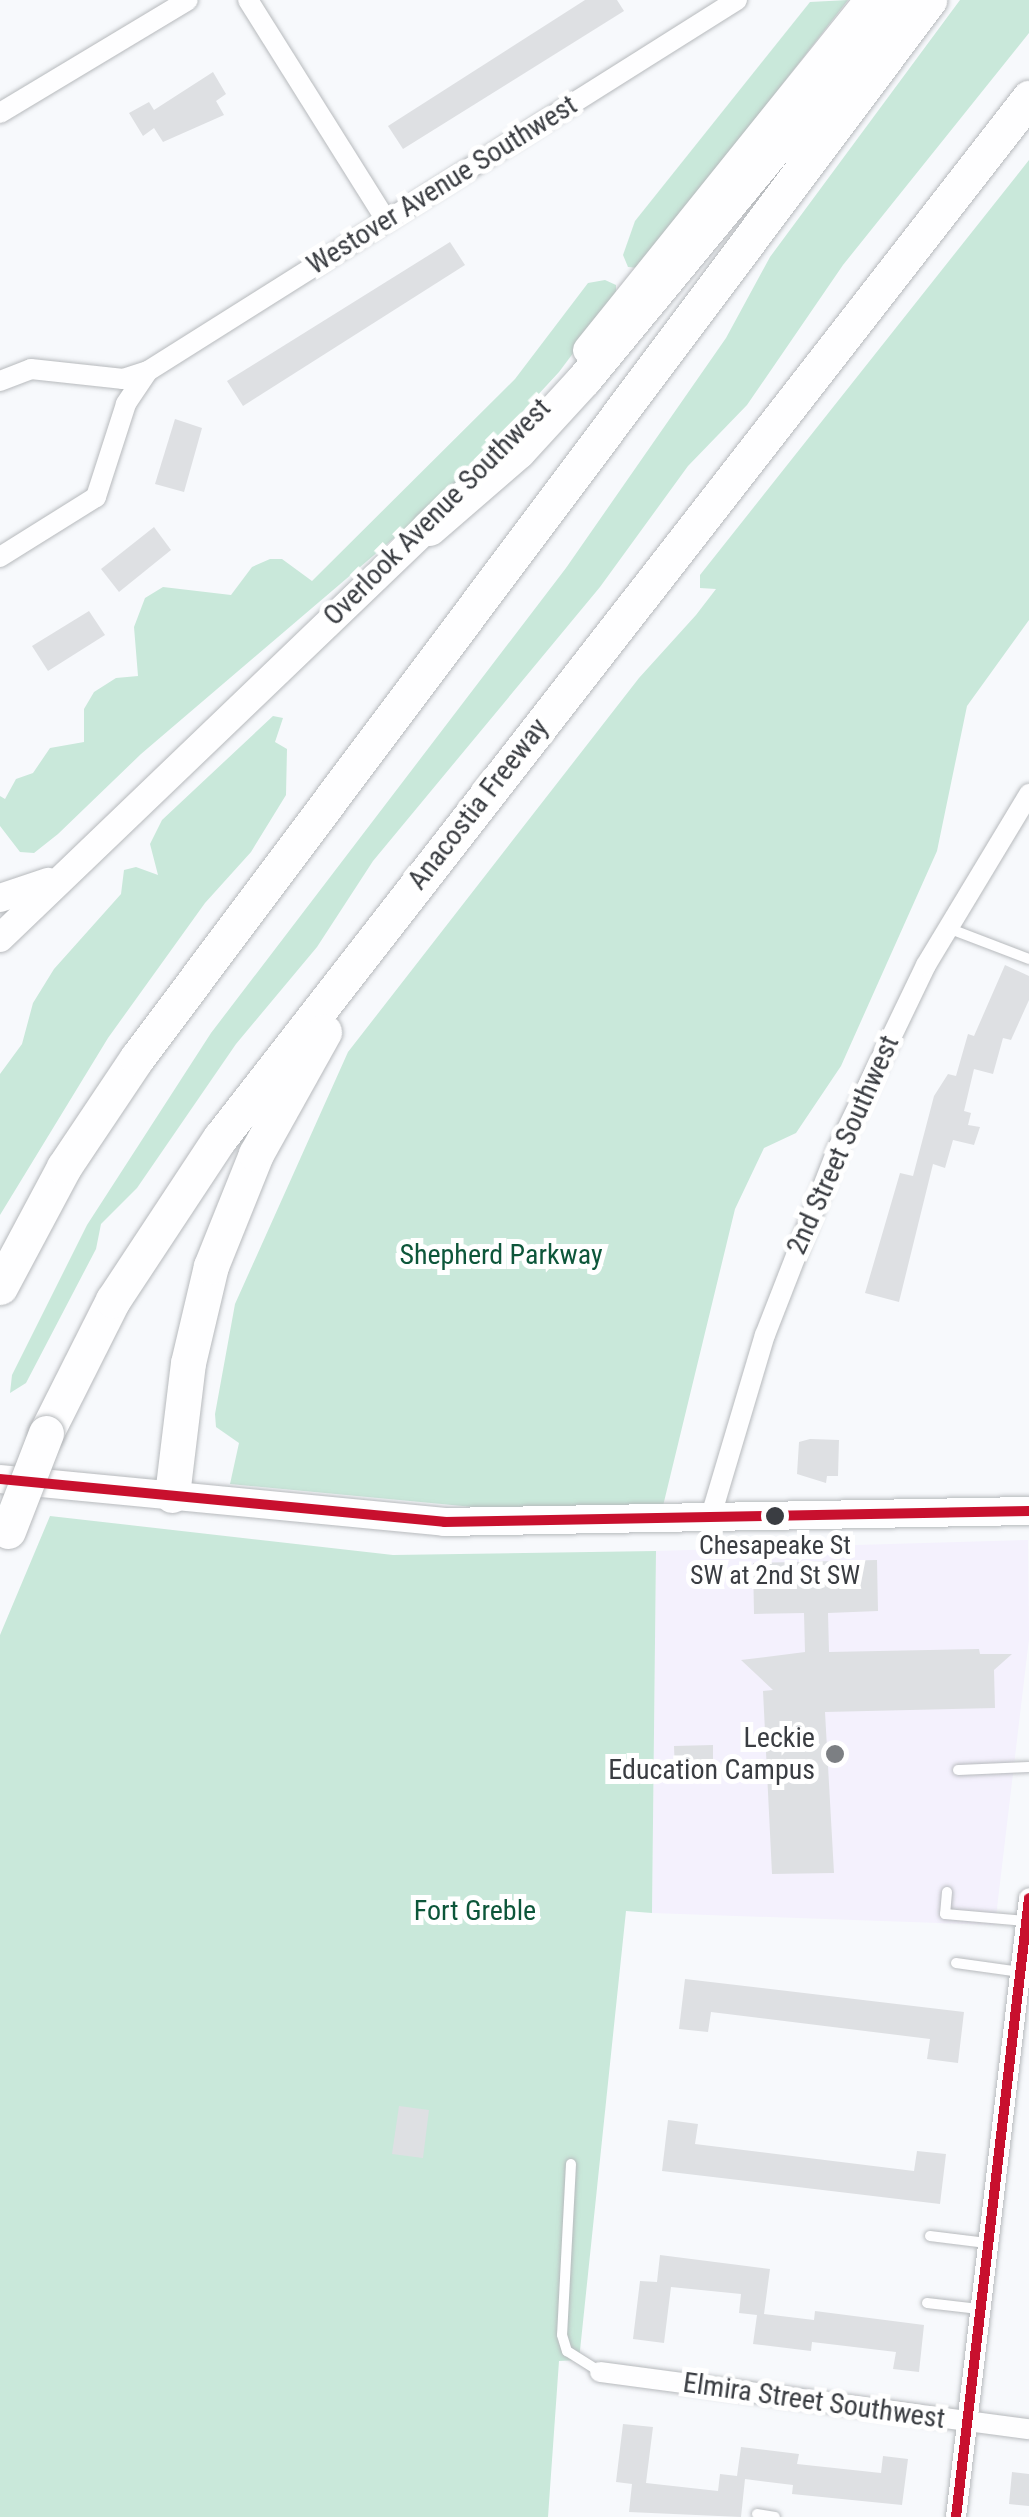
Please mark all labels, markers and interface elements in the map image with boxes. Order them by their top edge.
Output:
street label: Westover Avenue Southwest [301,88,583,282]
street label: Overlook Avenue Southwest [317,392,557,632]
street label: Anacostia Freeway [401,712,555,896]
street label: 2nd Street Southwest [780,1030,906,1260]
park label: Shepherd Parkway [399,1238,603,1272]
marker: Chesapeake St SW at 2nd St SW [765,1506,785,1526]
place label: Chesapeake St SW at 2nd St SW [690,1530,860,1592]
place label: Leckie Education Campus [608,1721,815,1787]
marker: Leckie Education Campus [824,1743,846,1765]
park label: Fort Greble [414,1894,536,1928]
street label: Elmira Street Southwest [681,2366,947,2436]

